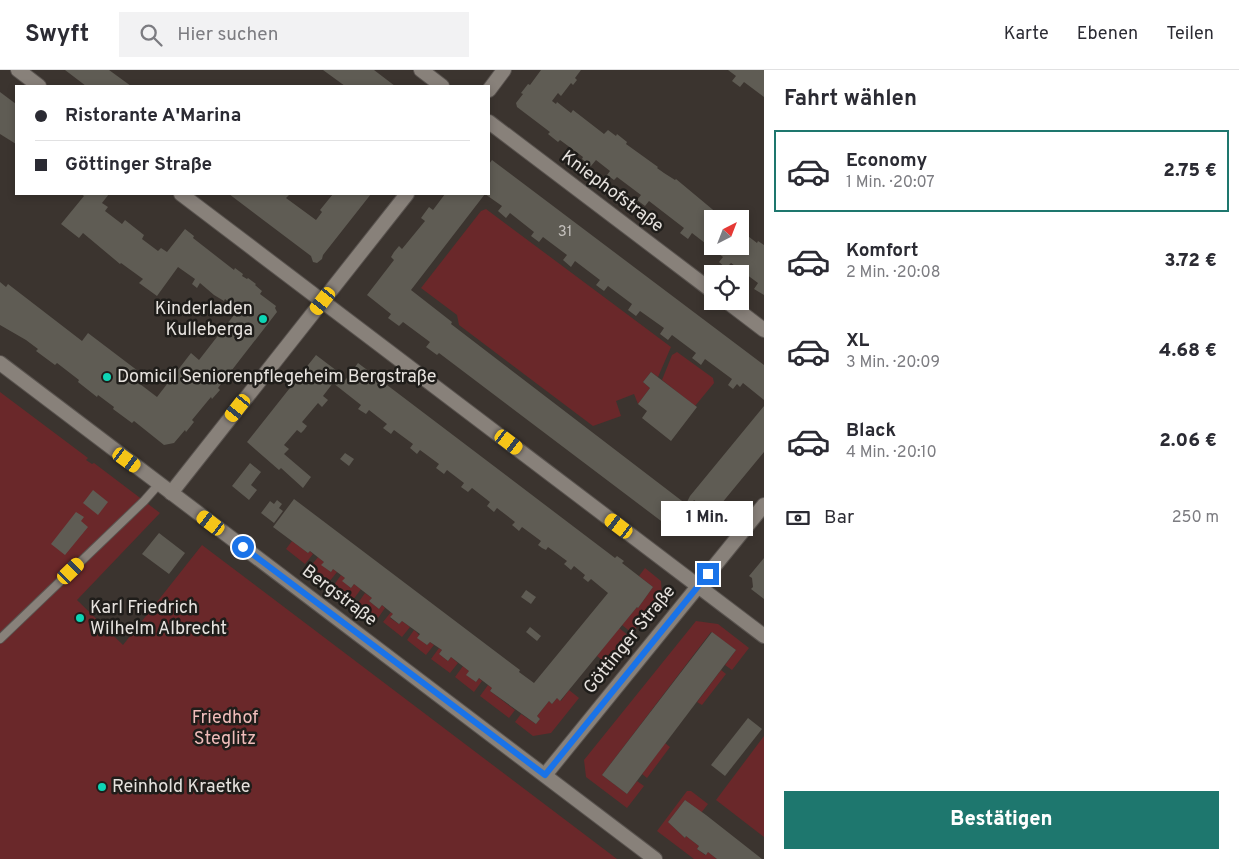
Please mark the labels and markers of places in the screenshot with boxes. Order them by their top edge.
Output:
place label: Kinderladen Kulleberga [155,298,253,342]
marker: Kinderladen Kulleberga [257,313,269,325]
place label: Domicil Seniorenpflegeheim Bergstraße [117,366,436,389]
marker: Domicil Seniorenpflegeheim Bergstraße [101,371,113,383]
place label: Karl Friedrich Wilhelm Albrecht [90,597,227,641]
marker: Karl Friedrich Wilhelm Albrecht [74,612,86,624]
place label: Reinhold Kraetke [112,776,250,799]
marker: Reinhold Kraetke [96,781,108,793]

